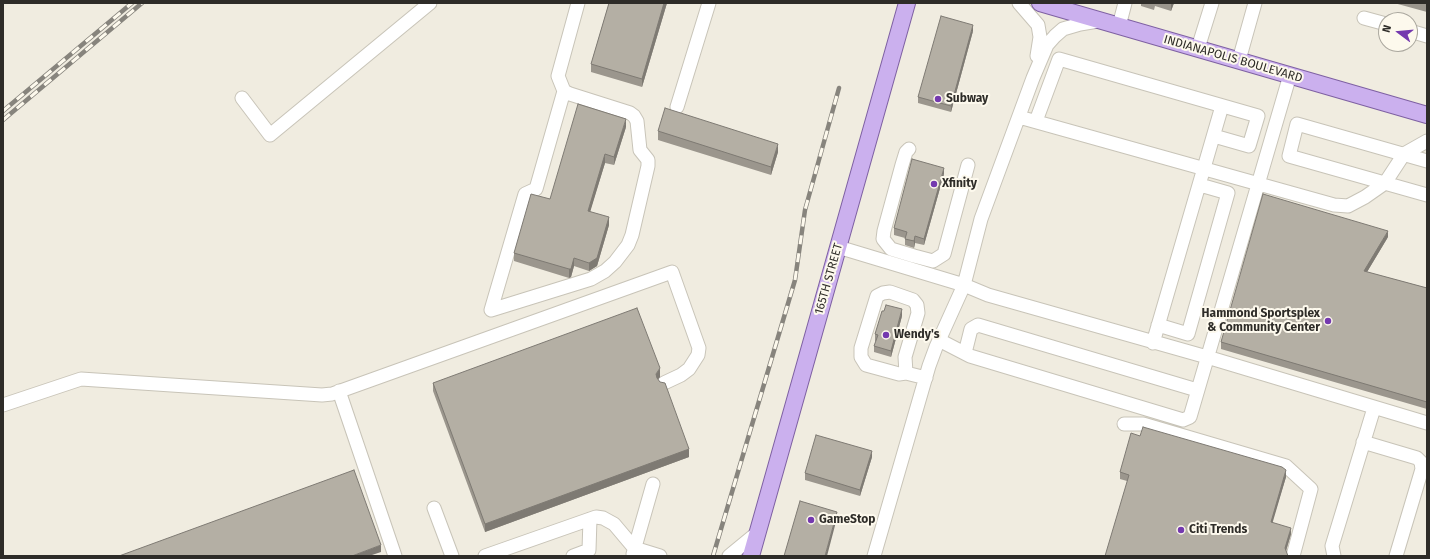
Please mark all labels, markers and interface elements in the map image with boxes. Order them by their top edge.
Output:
north arrow [1378,12,1418,52]
text: N [1380,24,1394,34]
street label: INDIANAPOLIS BOULEVARD [1162,32,1304,86]
place label: Subway [946,92,988,106]
marker: Subway [933,94,943,104]
place label: Xfinity [942,177,977,191]
marker: Xfinity [929,179,939,189]
street label: 165TH STREET [812,242,846,316]
place label: Hammond Sportsplex & Community Center [1202,307,1320,335]
marker: Hammond Sportsplex & Community Center [1323,316,1333,326]
place label: Wendy's [894,328,940,342]
marker: Wendy's [881,330,891,340]
place label: GameStop [819,513,876,527]
marker: GameStop [806,515,816,525]
place label: Citi Trends [1189,523,1247,537]
marker: Citi Trends [1176,525,1186,535]

